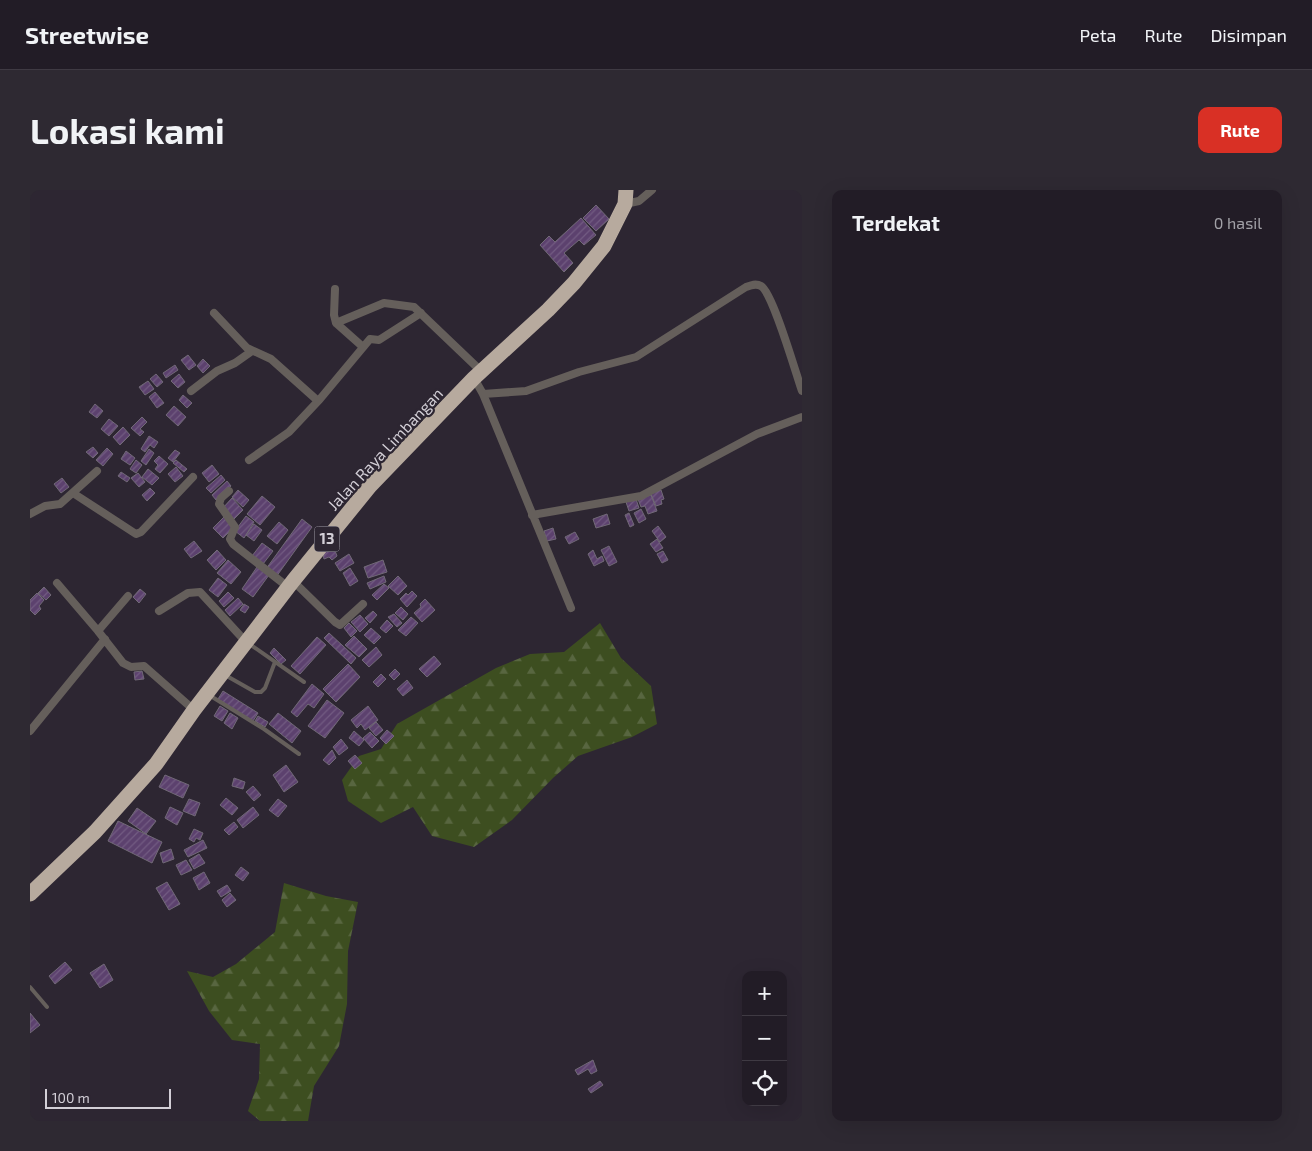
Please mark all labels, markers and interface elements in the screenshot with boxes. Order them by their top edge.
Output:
text: Streetwise [25,20,149,49]
text: Peta [1080,24,1117,46]
text: Rute [1145,24,1182,46]
text: Disimpan [1210,24,1287,46]
button: Rute [1198,107,1282,153]
text: Lokasi kami [30,109,225,151]
text: Terdekat [852,210,940,235]
text: 0 hasil [1214,213,1262,232]
street label: Jalan Raya Limbangan [323,384,446,514]
road number: 13 [314,526,340,552]
map controls [742,971,787,1106]
button: + [742,971,787,1016]
button: − [742,1016,787,1061]
button: locate [742,1061,787,1106]
scale bar [45,1086,171,1109]
text: 100 m [52,1089,90,1106]

